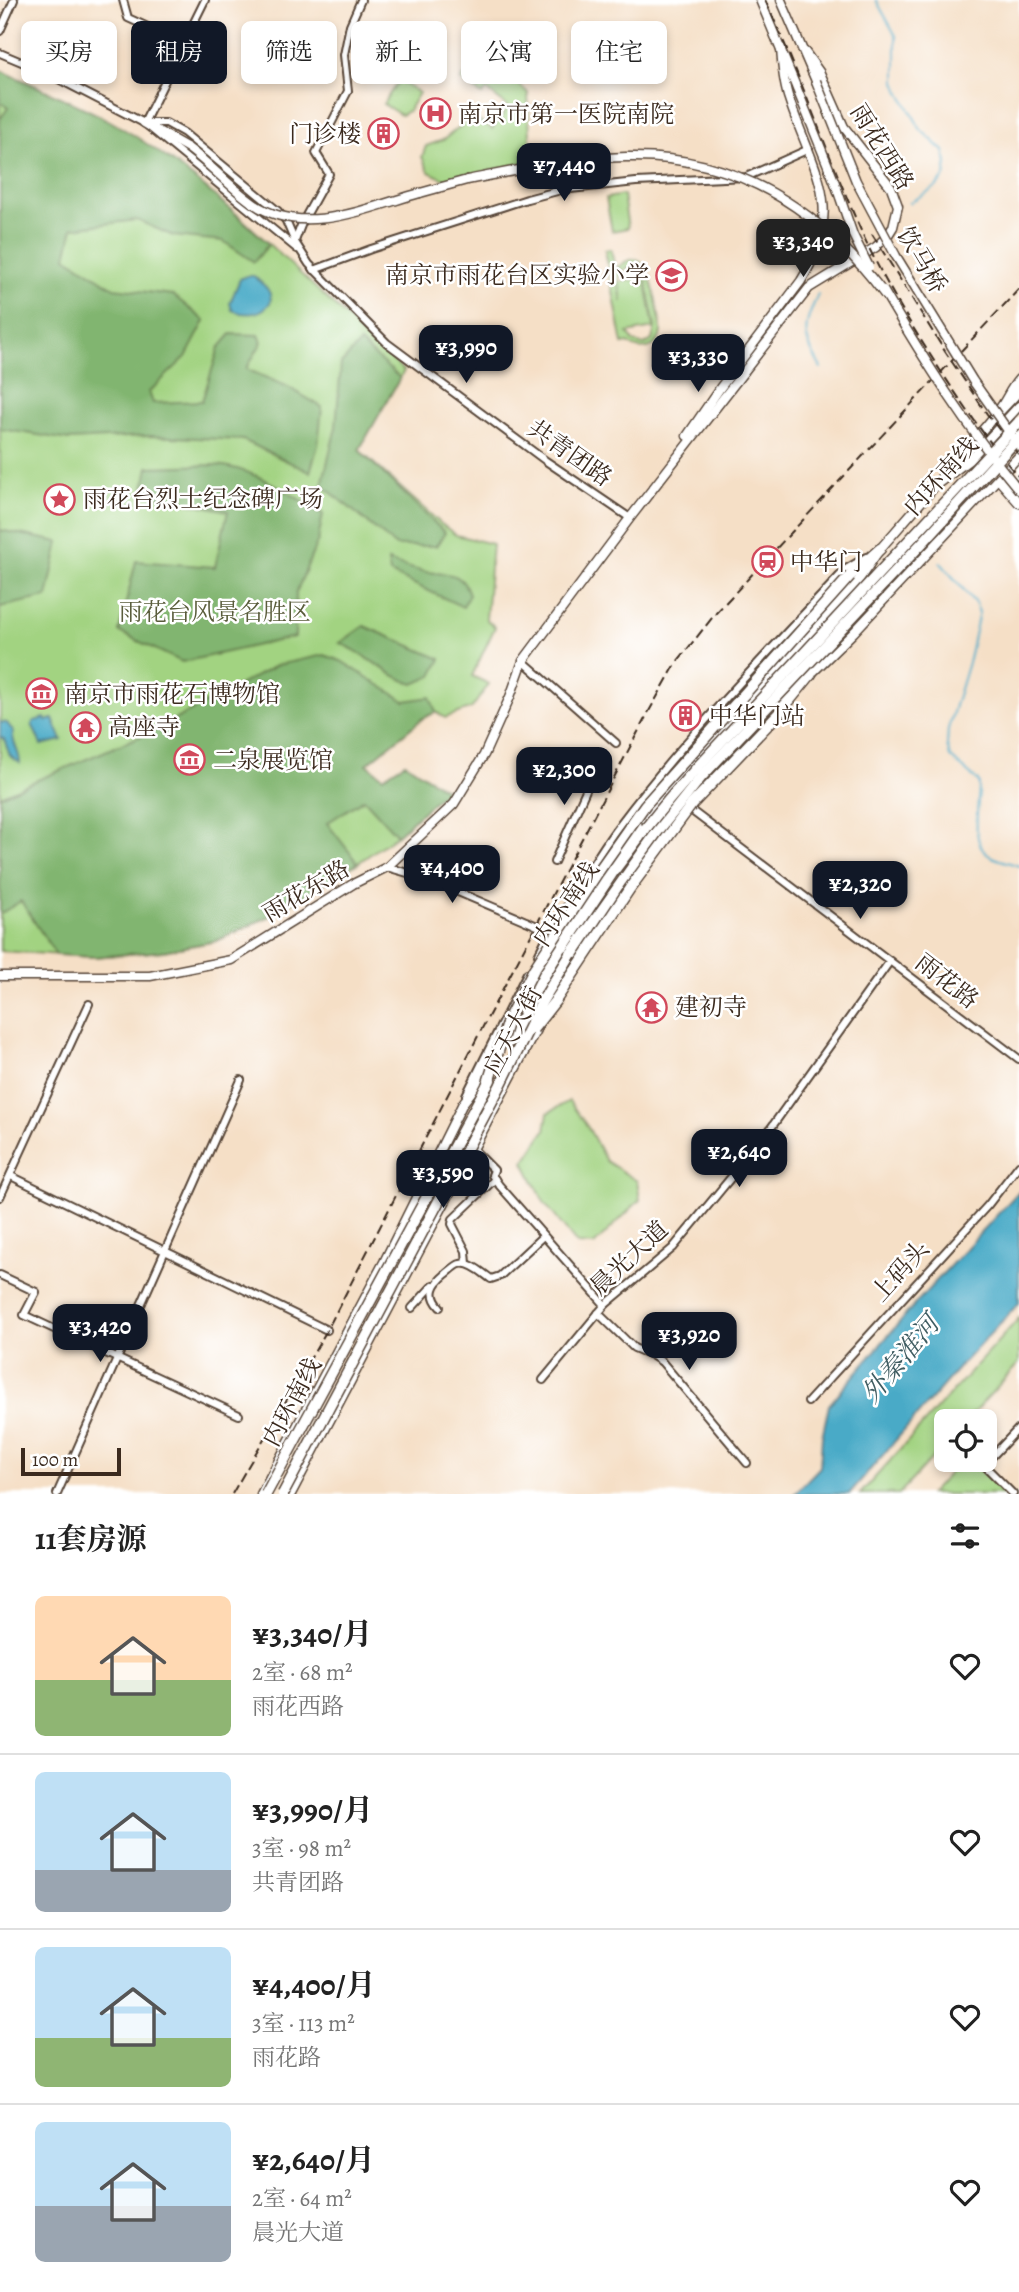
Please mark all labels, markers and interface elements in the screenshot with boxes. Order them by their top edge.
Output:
chip: 买房 [21,21,117,84]
chip: 租房 [131,21,227,84]
chip: 筛选 [241,21,337,84]
chip: 新上 [351,21,447,84]
chip: 公寓 [461,21,557,84]
chip: 住宅 [571,21,667,84]
hospital icon: 南京市第一医院南院 [418,97,452,131]
place label: 南京市第一医院南院 [458,98,674,130]
street label: 雨花西路 [843,98,921,196]
building icon: 门诊楼 [367,117,401,151]
place label: 门诊楼 [289,118,361,150]
pin: ¥7,440 [507,144,621,203]
text: ¥7,440 [533,150,595,181]
pin: ¥3,340 [746,219,860,279]
street label: 饮马桥 [890,221,954,299]
text: ¥3,340 [772,226,834,257]
school or university icon: 南京市雨花台区实验小学 [655,258,689,292]
place label: 南京市雨花台区实验小学 [385,259,649,291]
pin: ¥3,990 [409,326,523,385]
text: ¥3,990 [435,332,497,363]
pin: ¥3,330 [641,334,755,394]
text: ¥3,330 [668,341,728,372]
street label: 共青团路 [522,412,618,494]
street label: 内环南线 [897,430,985,522]
place icon: 雨花台烈士纪念碑广场 [43,482,77,516]
place label: 雨花台烈士纪念碑广场 [83,483,323,515]
station icon: 中华门 [750,545,784,579]
place label: 中华门 [790,546,862,578]
park label: 雨花台风景名胜区 [119,596,311,628]
museum icon: 南京市雨花石博物馆 [24,677,58,711]
place label: 南京市雨花石博物馆 [64,678,280,710]
building icon: 中华门站 [669,699,703,733]
place label: 中华门站 [709,700,805,732]
temple icon: 高座寺 [68,710,102,744]
place label: 高座寺 [108,711,180,743]
museum icon: 二泉展览馆 [173,743,207,777]
place label: 二泉展览馆 [213,744,333,776]
pin: ¥2,300 [507,748,621,807]
text: ¥2,300 [532,754,596,785]
pin: ¥4,400 [395,846,509,905]
text: ¥4,400 [420,852,484,883]
street label: 雨花东路 [257,853,355,929]
street label: 内环南线 [526,855,606,953]
pin: ¥2,320 [803,862,917,921]
text: ¥2,320 [828,868,892,899]
street label: 雨花路 [909,946,985,1016]
street label: 应天大街 [476,981,550,1081]
temple icon: 建初寺 [635,990,669,1024]
place label: 建初寺 [675,991,747,1023]
pin: ¥2,640 [682,1130,796,1189]
text: ¥2,640 [707,1136,771,1167]
pin: ¥3,590 [386,1150,500,1210]
text: ¥3,590 [412,1157,474,1188]
street label: 晨光大道 [583,1214,675,1302]
street label: 上码头 [864,1234,936,1308]
pin: ¥3,420 [43,1304,157,1364]
water label: 外秦淮河 [854,1305,950,1410]
text: ¥3,420 [69,1311,131,1342]
pin: ¥3,920 [632,1312,746,1372]
text: ¥3,920 [658,1319,720,1350]
street label: 内环南线 [255,1352,329,1452]
map controls [934,1409,997,1472]
button: locate [934,1409,997,1472]
scale bar [21,1445,121,1477]
text: 100 m [32,1447,78,1473]
icon: filters [946,1517,984,1555]
text: 11套房源 [35,1519,146,1559]
text: ¥3,340/月 [252,1614,372,1654]
icon: home [91,1624,175,1708]
icon: heart [946,1647,984,1685]
text: 2室 · 68 m² [252,1657,353,1688]
text: 雨花西路 [252,1691,344,1722]
text: ¥3,990/月 [252,1790,373,1830]
icon: home [91,1800,175,1884]
icon: heart [946,1823,984,1861]
text: 3室 · 98 m² [252,1833,351,1864]
text: 共青团路 [252,1867,344,1898]
text: ¥4,400/月 [252,1965,376,2005]
icon: home [91,1975,175,2059]
icon: heart [946,1998,984,2036]
text: 3室 · 113 m² [252,2008,355,2039]
text: 雨花路 [252,2042,321,2073]
text: ¥2,640/月 [252,2140,375,2180]
icon: home [91,2150,175,2234]
icon: heart [946,2173,984,2211]
text: 2室 · 64 m² [252,2183,352,2214]
text: 晨光大道 [252,2217,344,2248]

